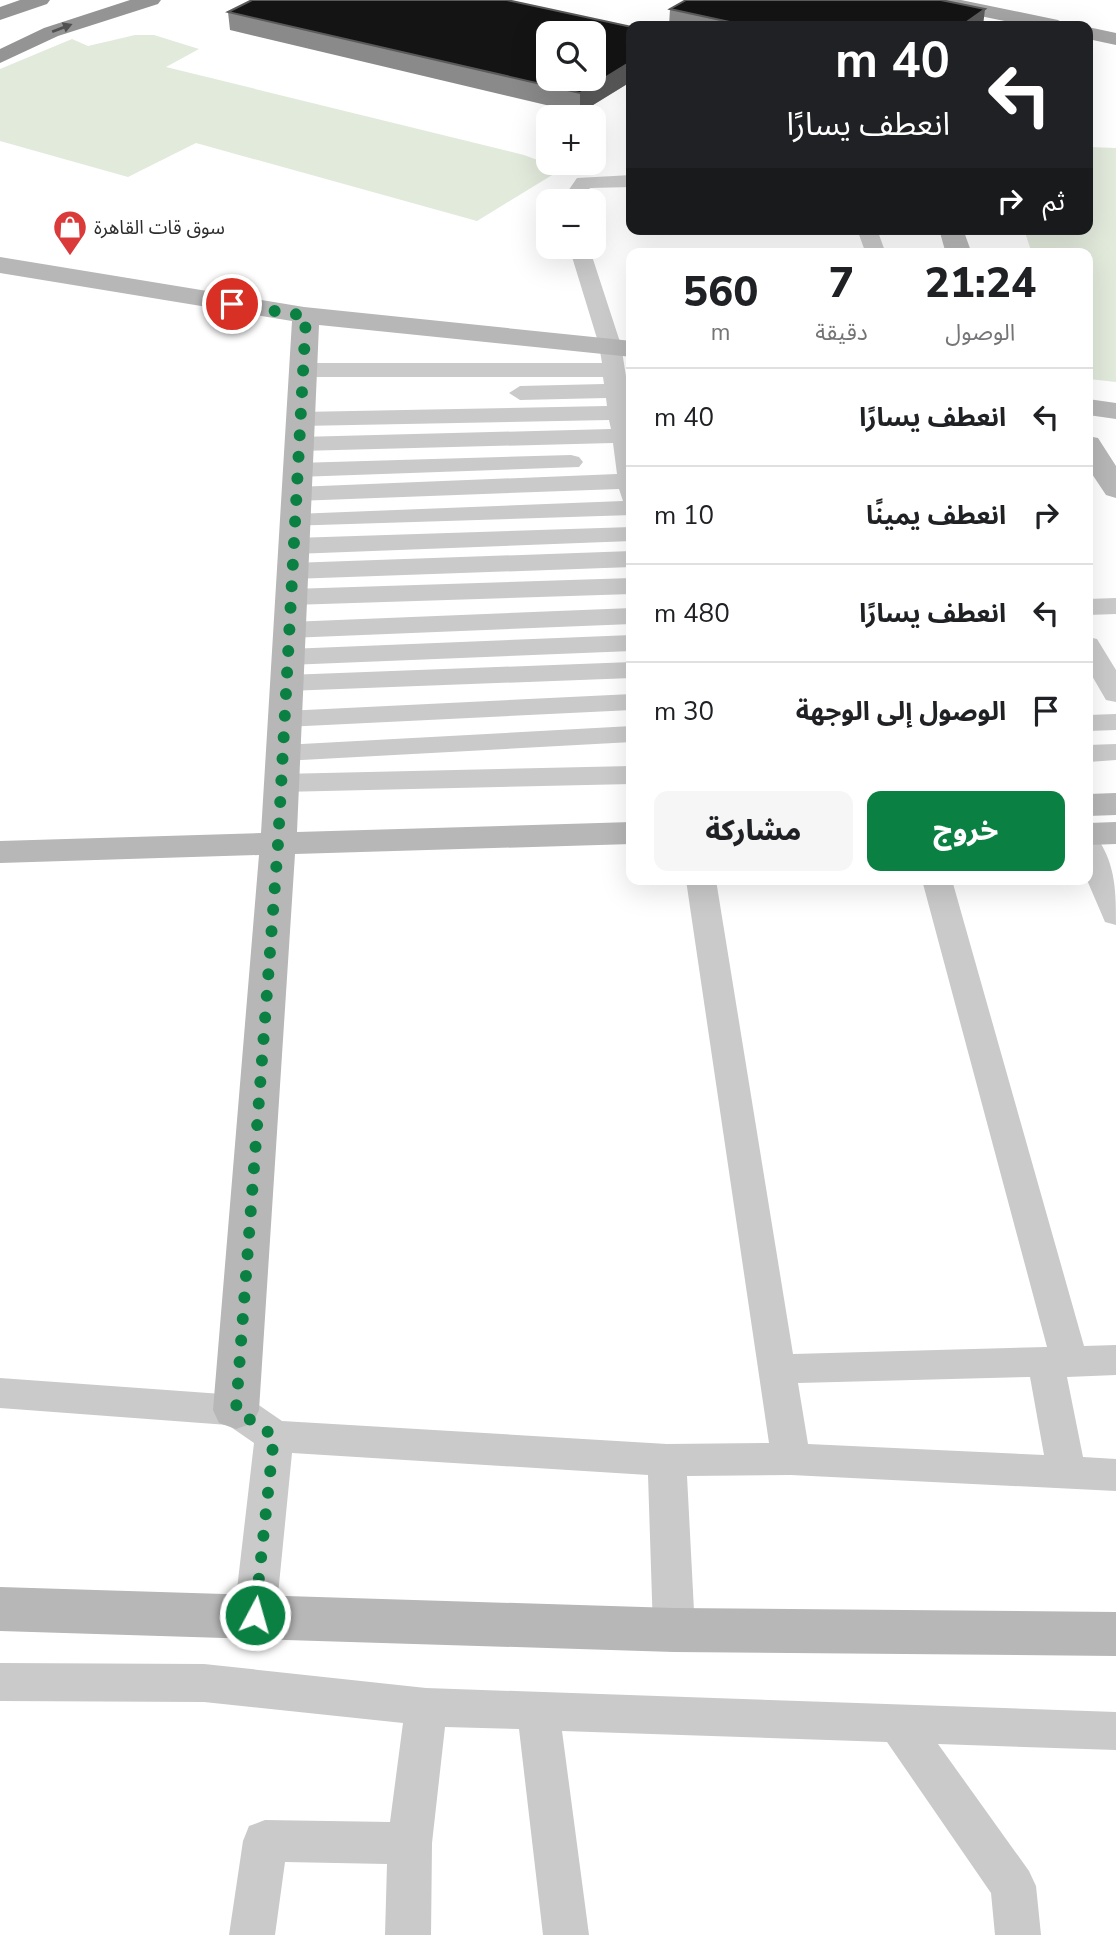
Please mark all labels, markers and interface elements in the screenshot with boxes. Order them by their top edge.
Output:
map controls [536,21,606,259]
button: search [536,21,606,91]
one-way arrow [52,23,73,34]
text: 40 m [835,27,950,94]
icon: left [974,49,1065,140]
text: انعطف يسارًا [786,103,950,146]
button: + [536,105,606,175]
icon: right [991,182,1029,220]
text: ثم [1043,184,1065,219]
button: − [536,189,606,259]
shop icon: سوق قات القاهرة [51,208,89,257]
place label: سوق قات القاهرة [94,215,225,241]
text: 7 [829,255,854,312]
text: 21:24 [924,255,1036,312]
text: 560 [683,264,758,321]
pin [202,274,262,334]
icon: arrive [213,285,251,323]
text: m [711,317,730,348]
text: دقيقة [815,317,868,348]
text: الوصول [945,317,1015,348]
icon: left [1027,398,1065,436]
text: 40 m [654,400,714,435]
text: انعطف يسارًا [859,400,1006,435]
icon: right [1027,496,1065,534]
text: 10 m [654,498,714,533]
text: انعطف يمينًا [866,498,1006,533]
icon: left [1027,594,1065,632]
text: 480 m [654,596,730,631]
text: انعطف يسارًا [859,596,1006,631]
icon: arrive [1027,692,1065,730]
text: 30 m [654,694,714,729]
text: الوصول إلى الوجهة [796,694,1006,729]
button: مشاركة [654,791,853,871]
button: خروج [867,791,1065,871]
position arrow [218,1578,292,1652]

